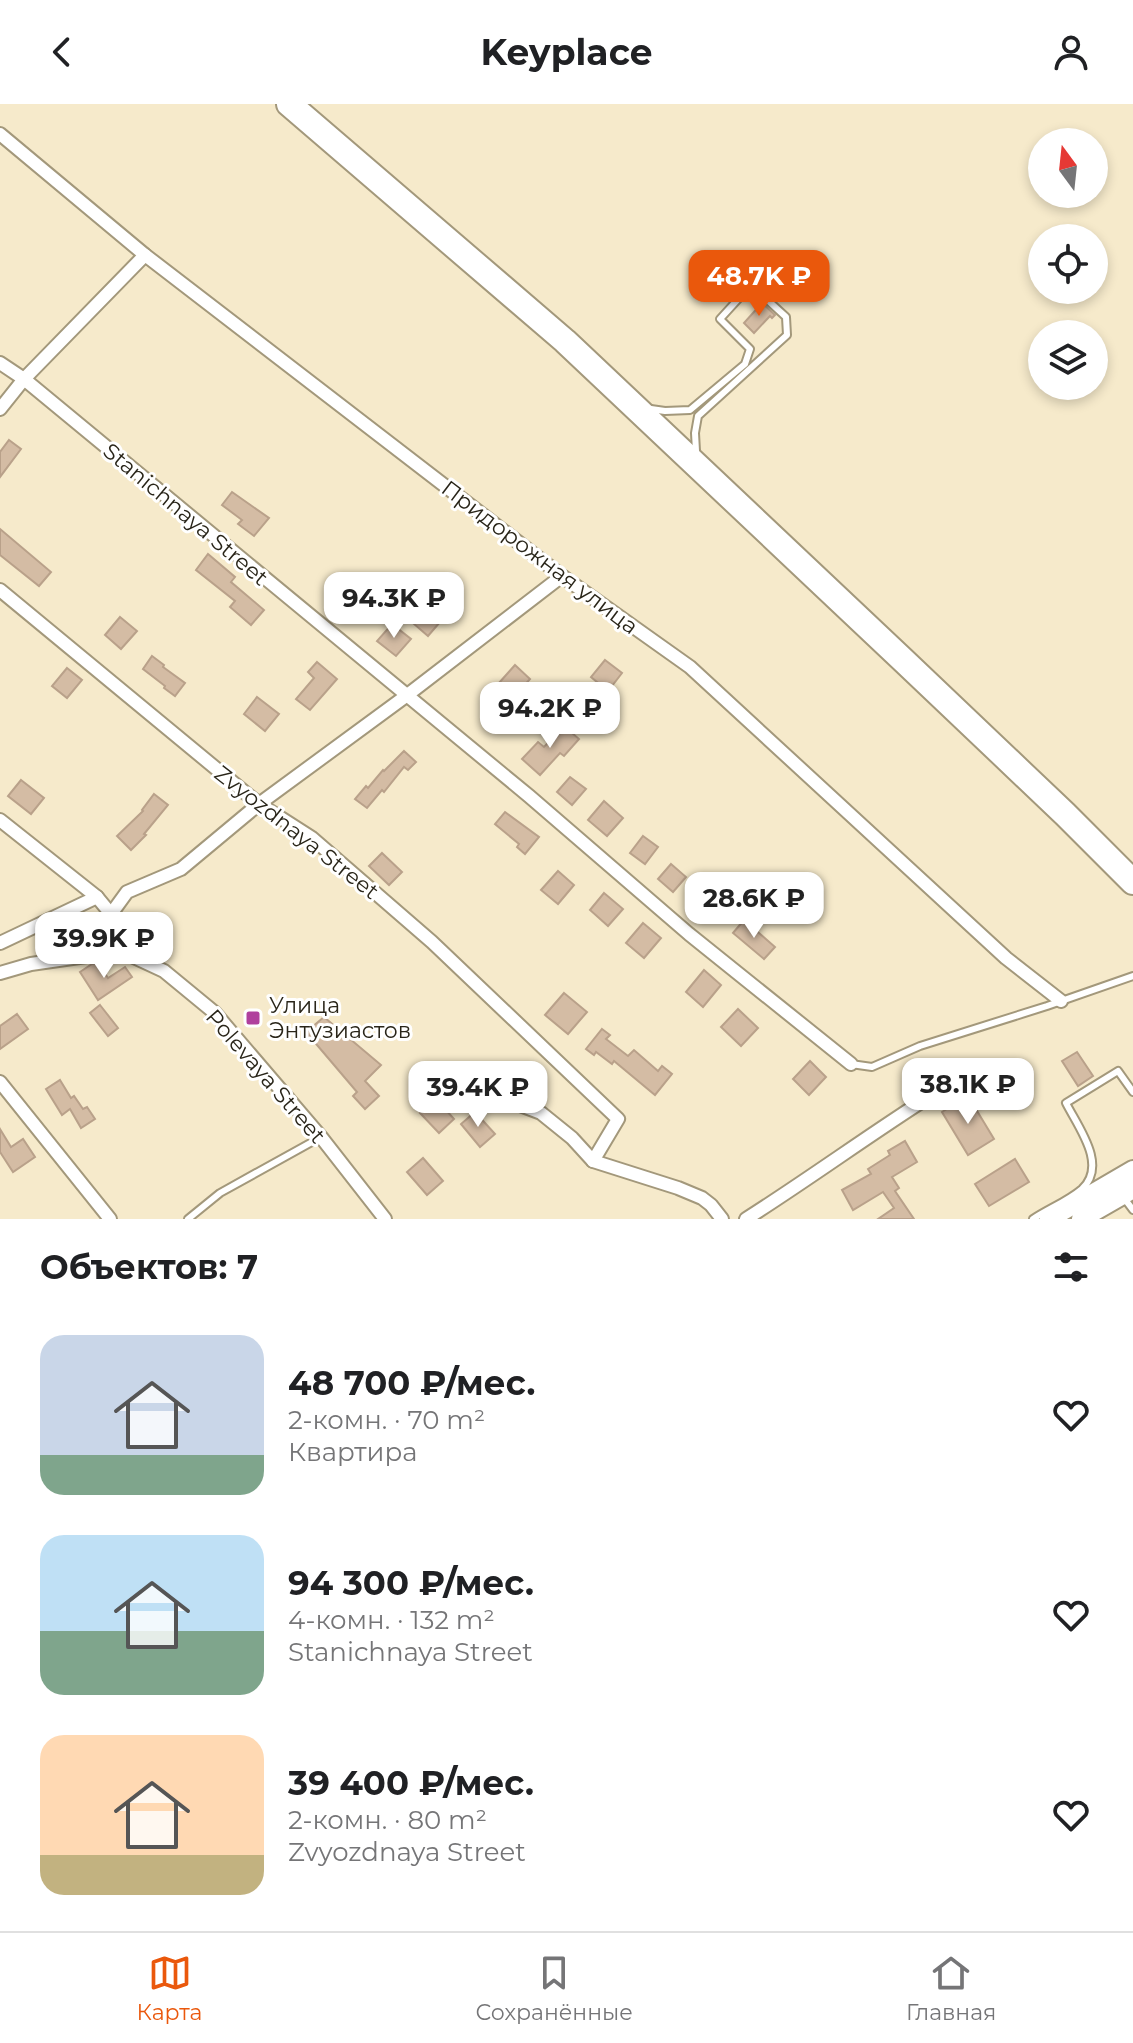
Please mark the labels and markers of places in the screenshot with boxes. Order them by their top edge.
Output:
pin: 48.7K ₽ [685,250,833,318]
pin: 94.3K ₽ [320,572,468,640]
pin: 94.2K ₽ [476,682,624,750]
pin: 28.6K ₽ [680,872,828,940]
pin: 39.9K ₽ [30,912,178,980]
place label: Улица Энтузиастов [269,992,411,1044]
marker: Улица Энтузиастов [244,1009,262,1027]
pin: 38.1K ₽ [894,1058,1042,1126]
pin: 39.4K ₽ [404,1061,552,1129]

